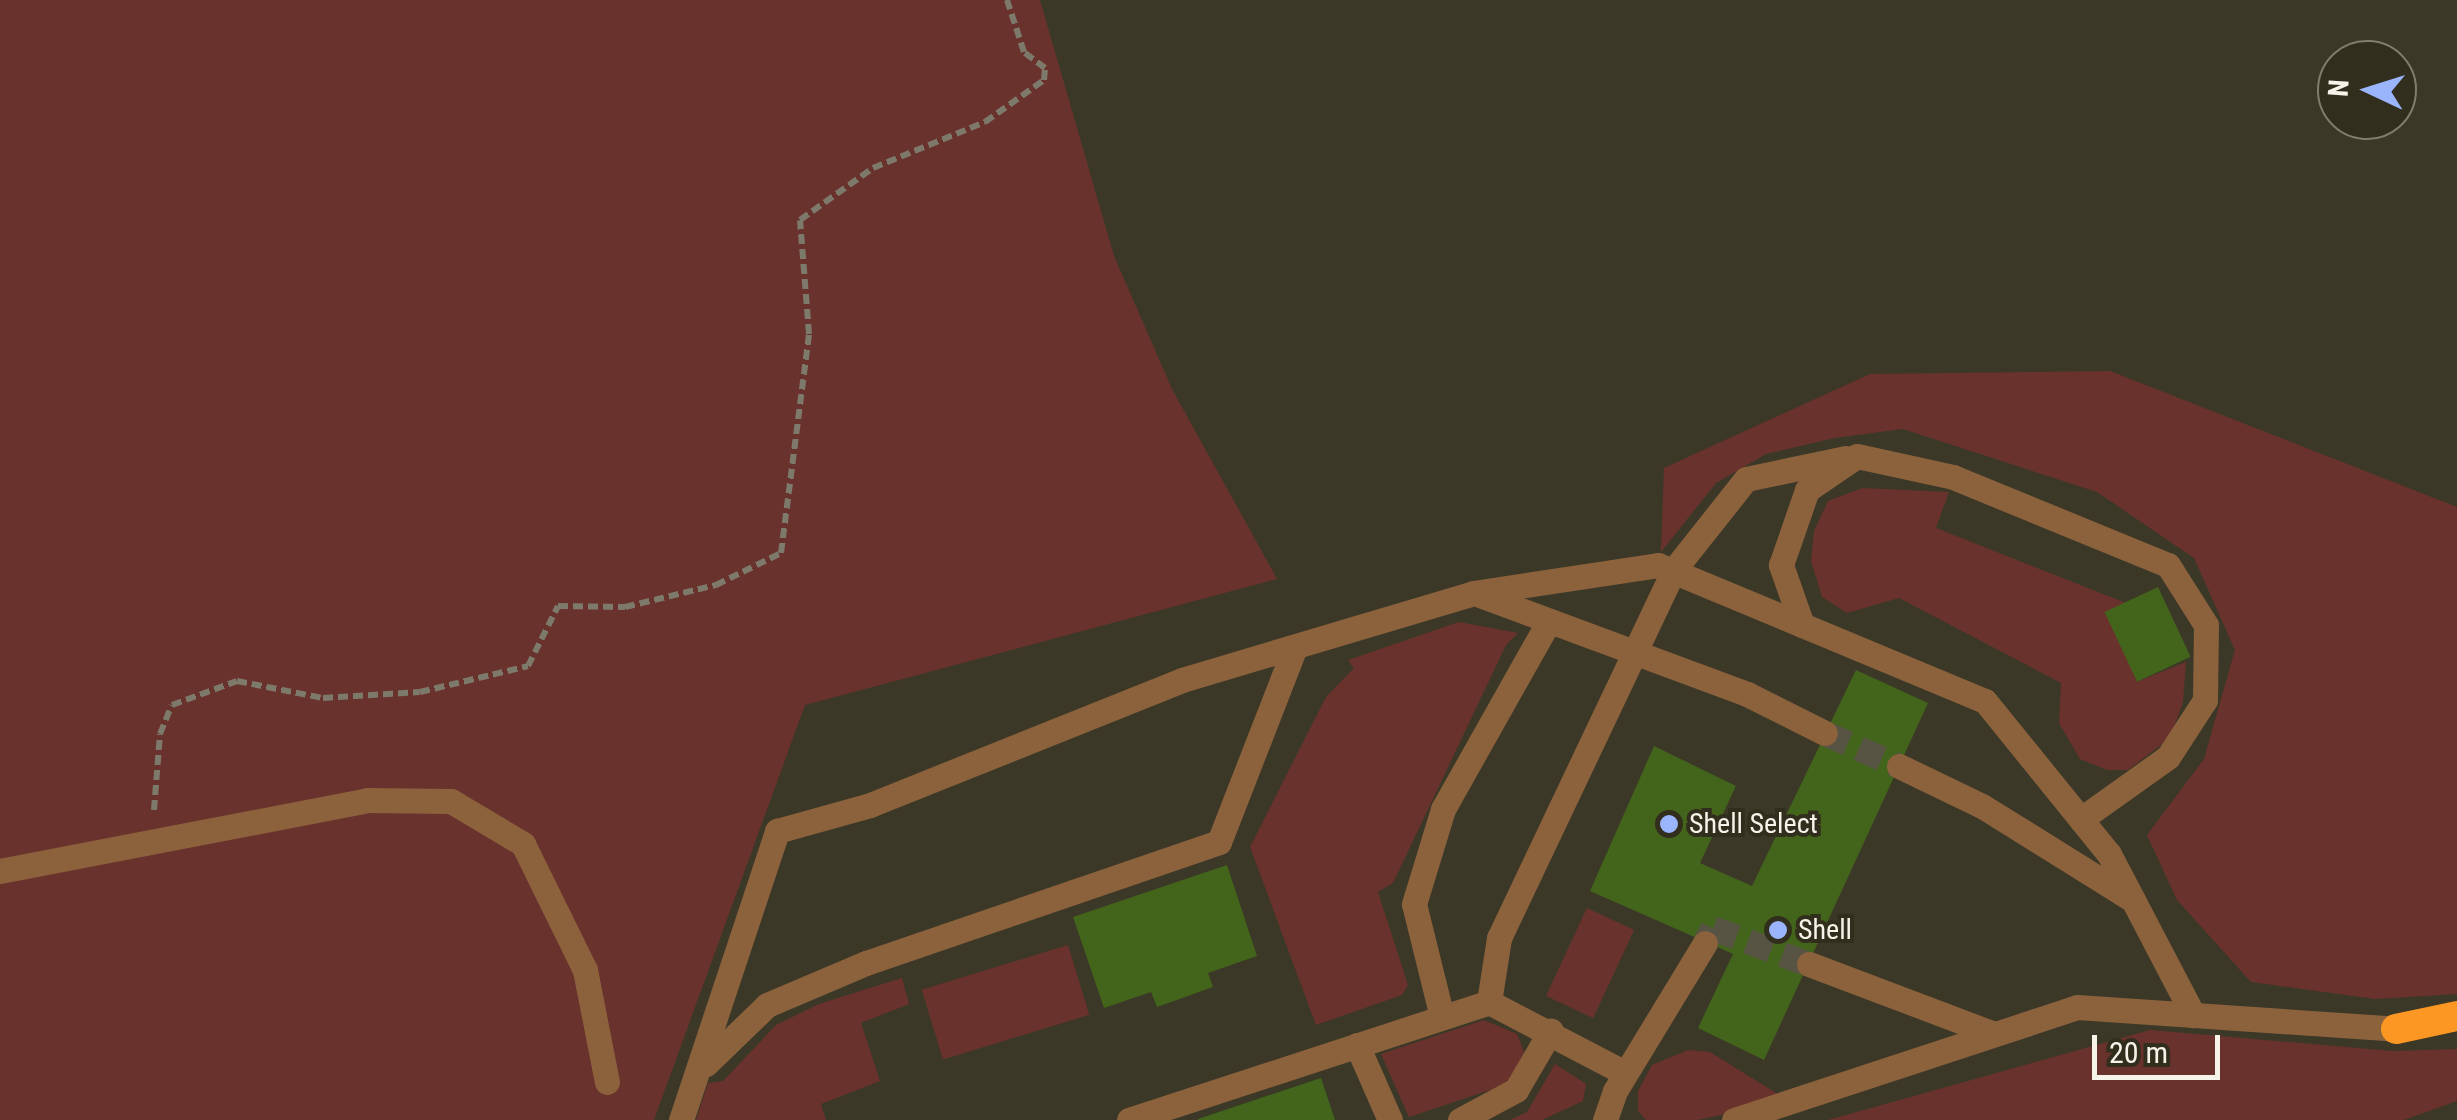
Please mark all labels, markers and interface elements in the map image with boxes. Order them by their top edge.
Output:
north arrow [2317,40,2417,140]
text: N [2322,78,2356,98]
place label: Shell Select [1689,807,1818,841]
marker: Shell Select [1658,813,1680,835]
place label: Shell [1798,913,1852,947]
marker: Shell [1767,919,1789,941]
scale bar [2097,1015,2224,1077]
text: 20 m [2109,1035,2168,1070]

